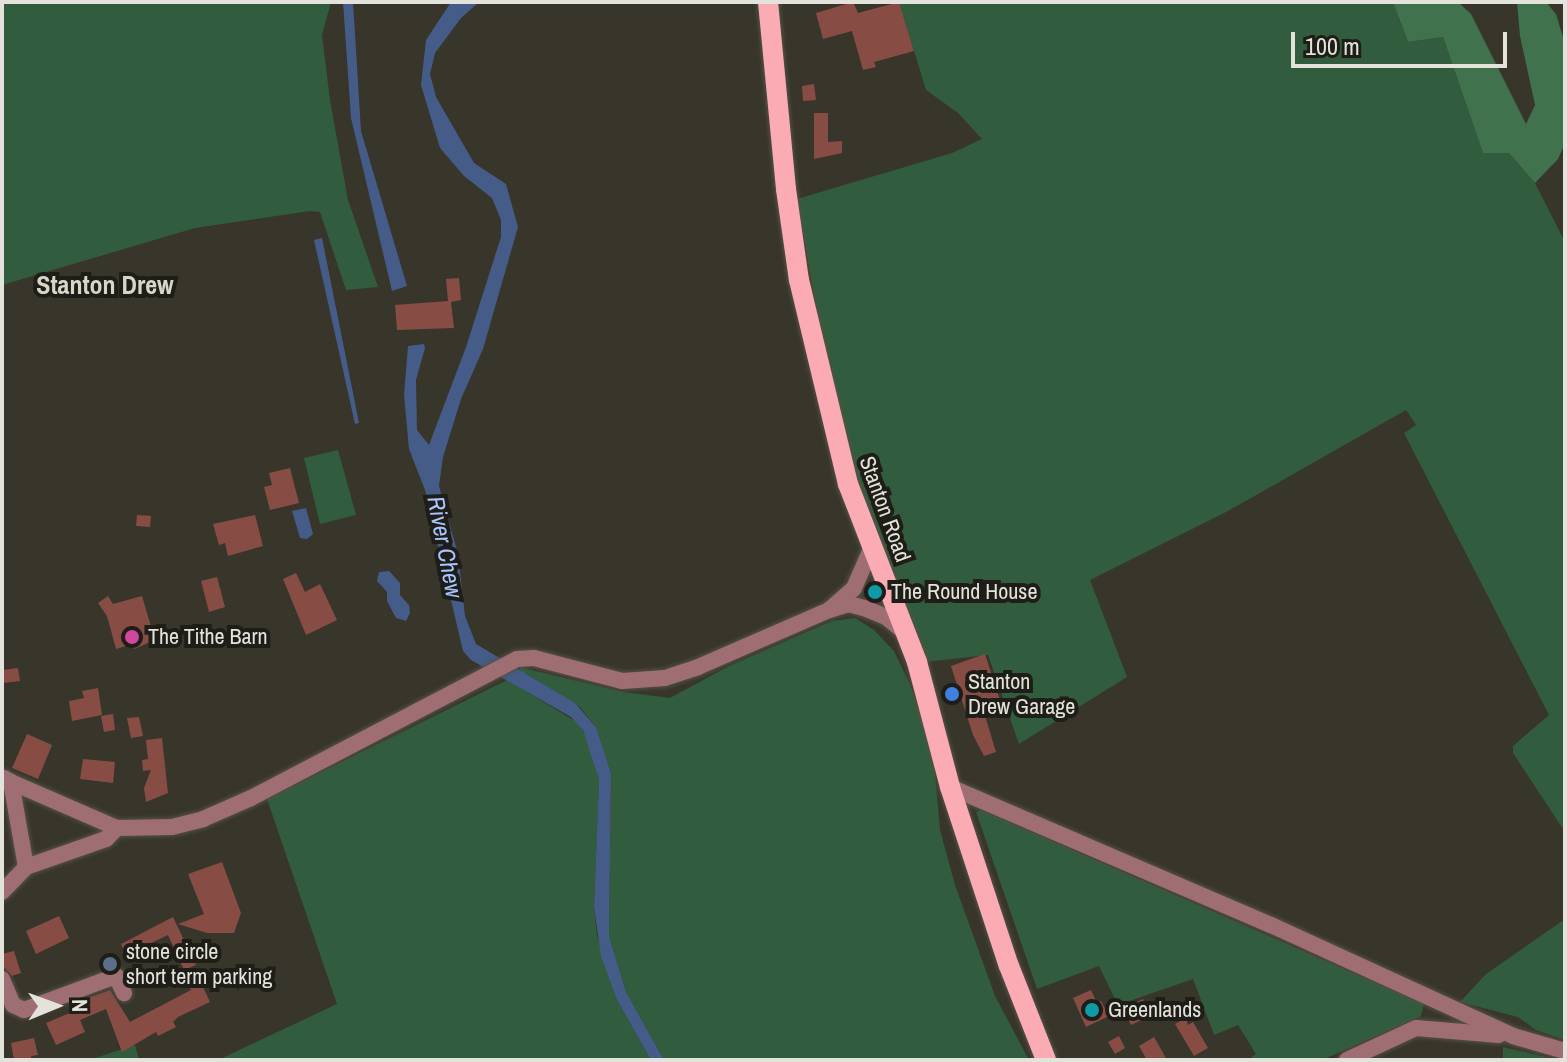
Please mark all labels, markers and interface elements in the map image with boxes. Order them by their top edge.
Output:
scale bar [1295,16,1511,66]
text: 100 m [1305,30,1360,62]
district label: Stanton Drew [36,269,174,301]
street label: Stanton Road [854,453,916,565]
water label: River Chew [421,494,469,600]
place label: The Round House [891,579,1037,605]
marker: The Round House [866,583,884,601]
place label: The Tithe Barn [148,624,268,650]
marker: The Tithe Barn [123,628,141,646]
place label: Stanton Drew Garage [968,668,1075,720]
marker: Stanton Drew Garage [943,685,961,703]
place label: stone circle short term parking [126,938,272,990]
marker: stone circle short term parking [101,955,119,973]
north arrow [16,966,96,1046]
place label: Greenlands [1108,997,1201,1023]
text: N [65,999,95,1012]
marker: Greenlands [1083,1001,1101,1019]

